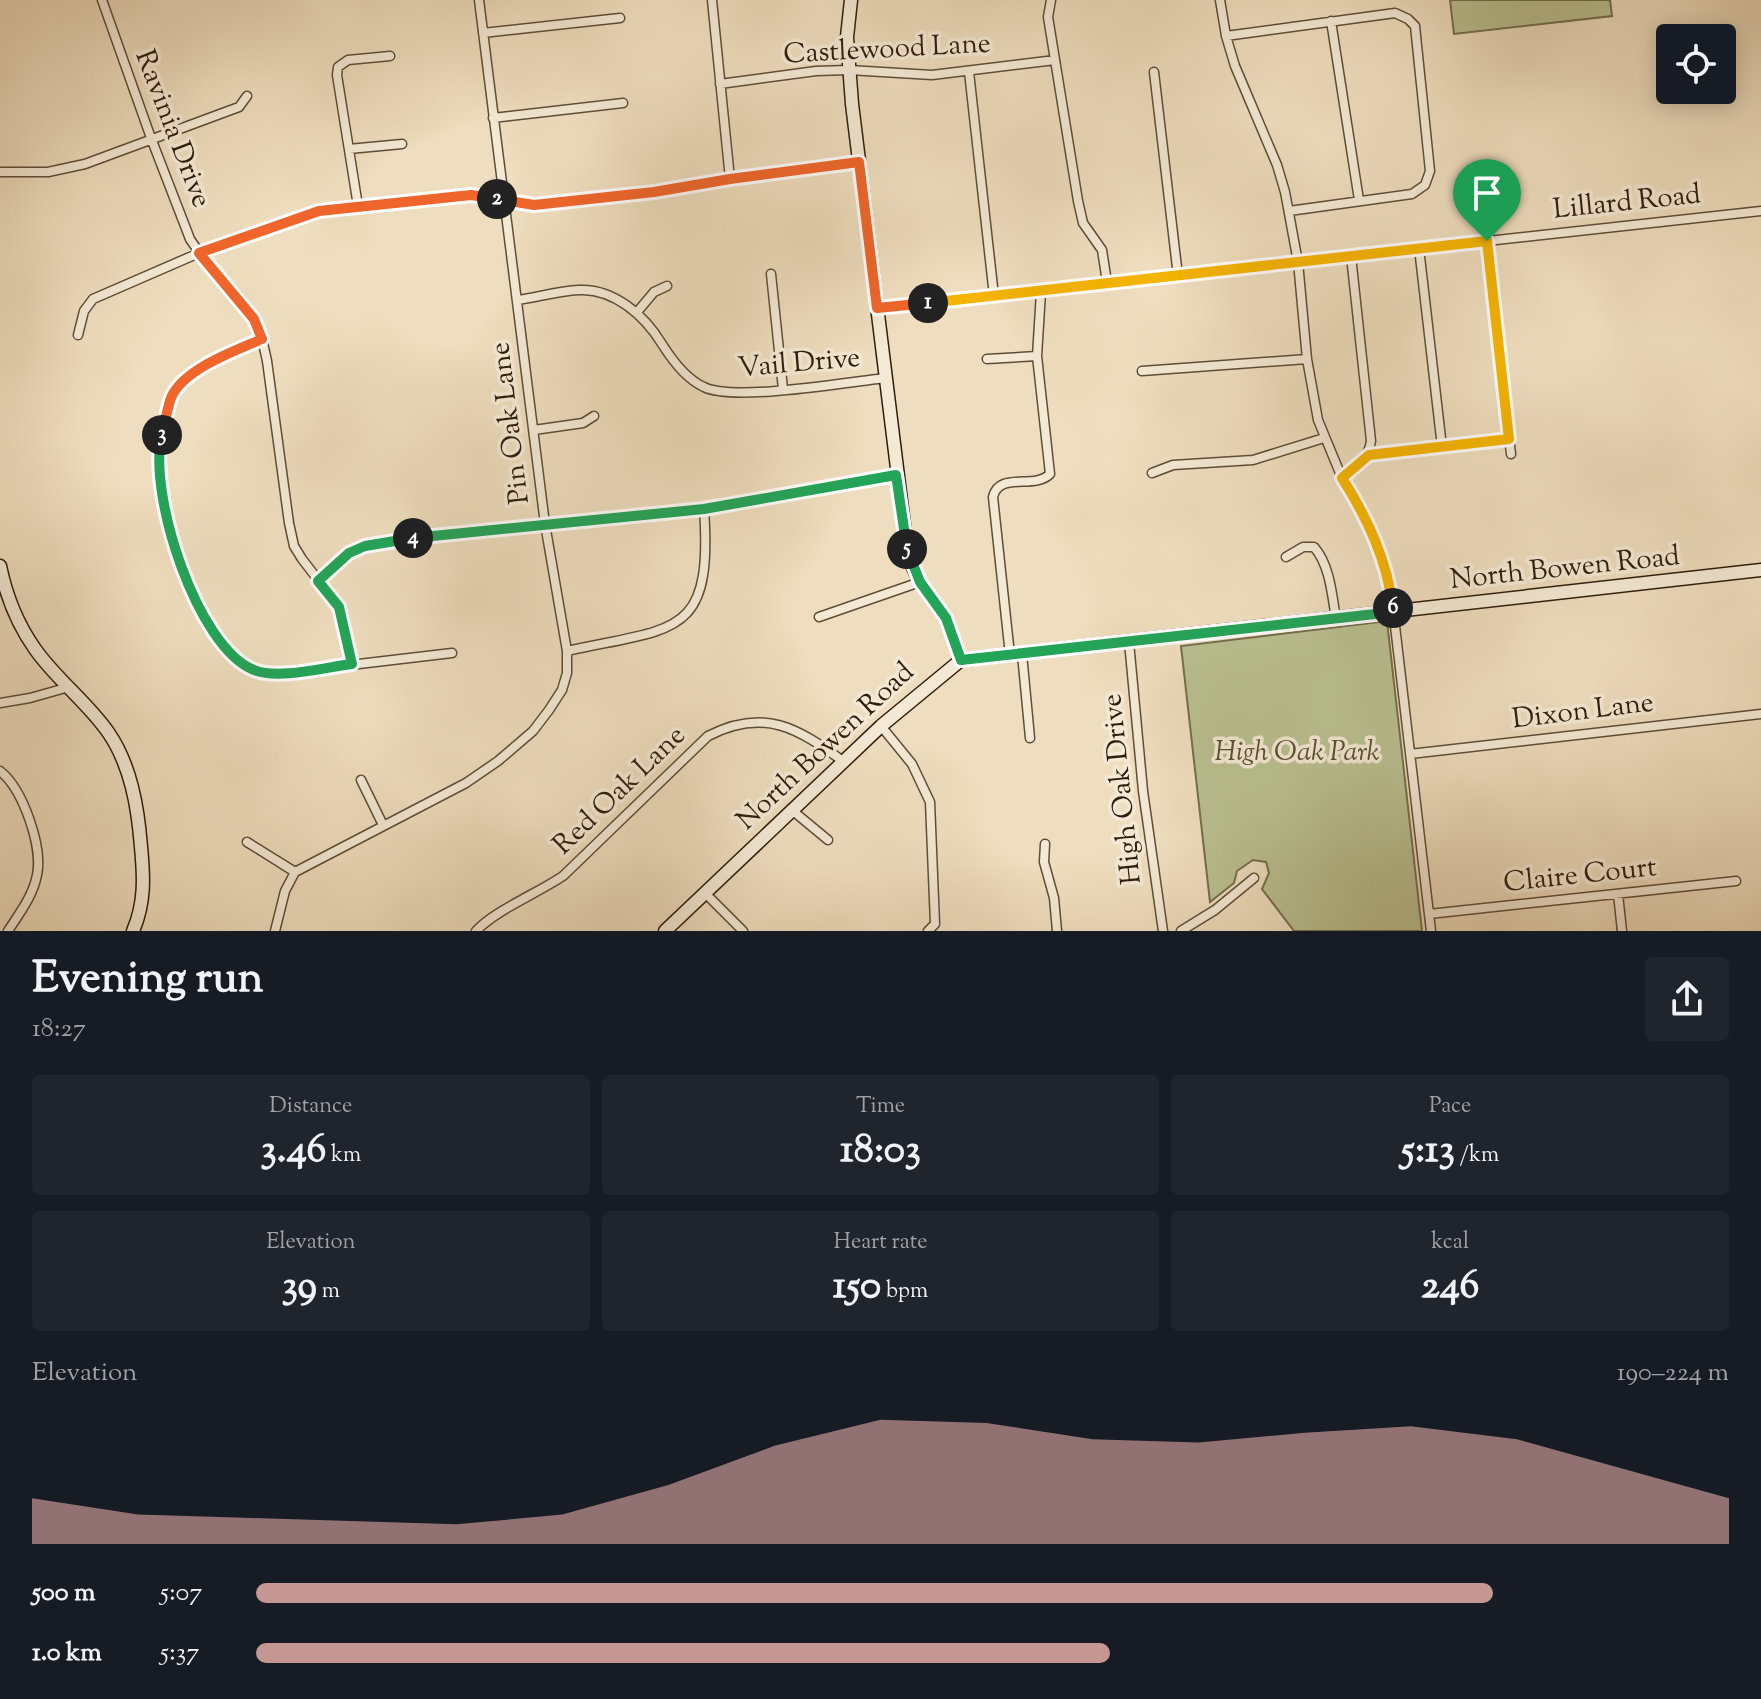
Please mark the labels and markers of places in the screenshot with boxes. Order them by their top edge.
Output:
pin [1453,159,1521,241]
pin: 2 [477,179,517,219]
pin: 1 [908,283,948,323]
pin: 3 [142,415,182,455]
pin: 4 [393,518,433,558]
pin: 5 [887,529,927,569]
pin: 6 [1373,588,1413,628]

